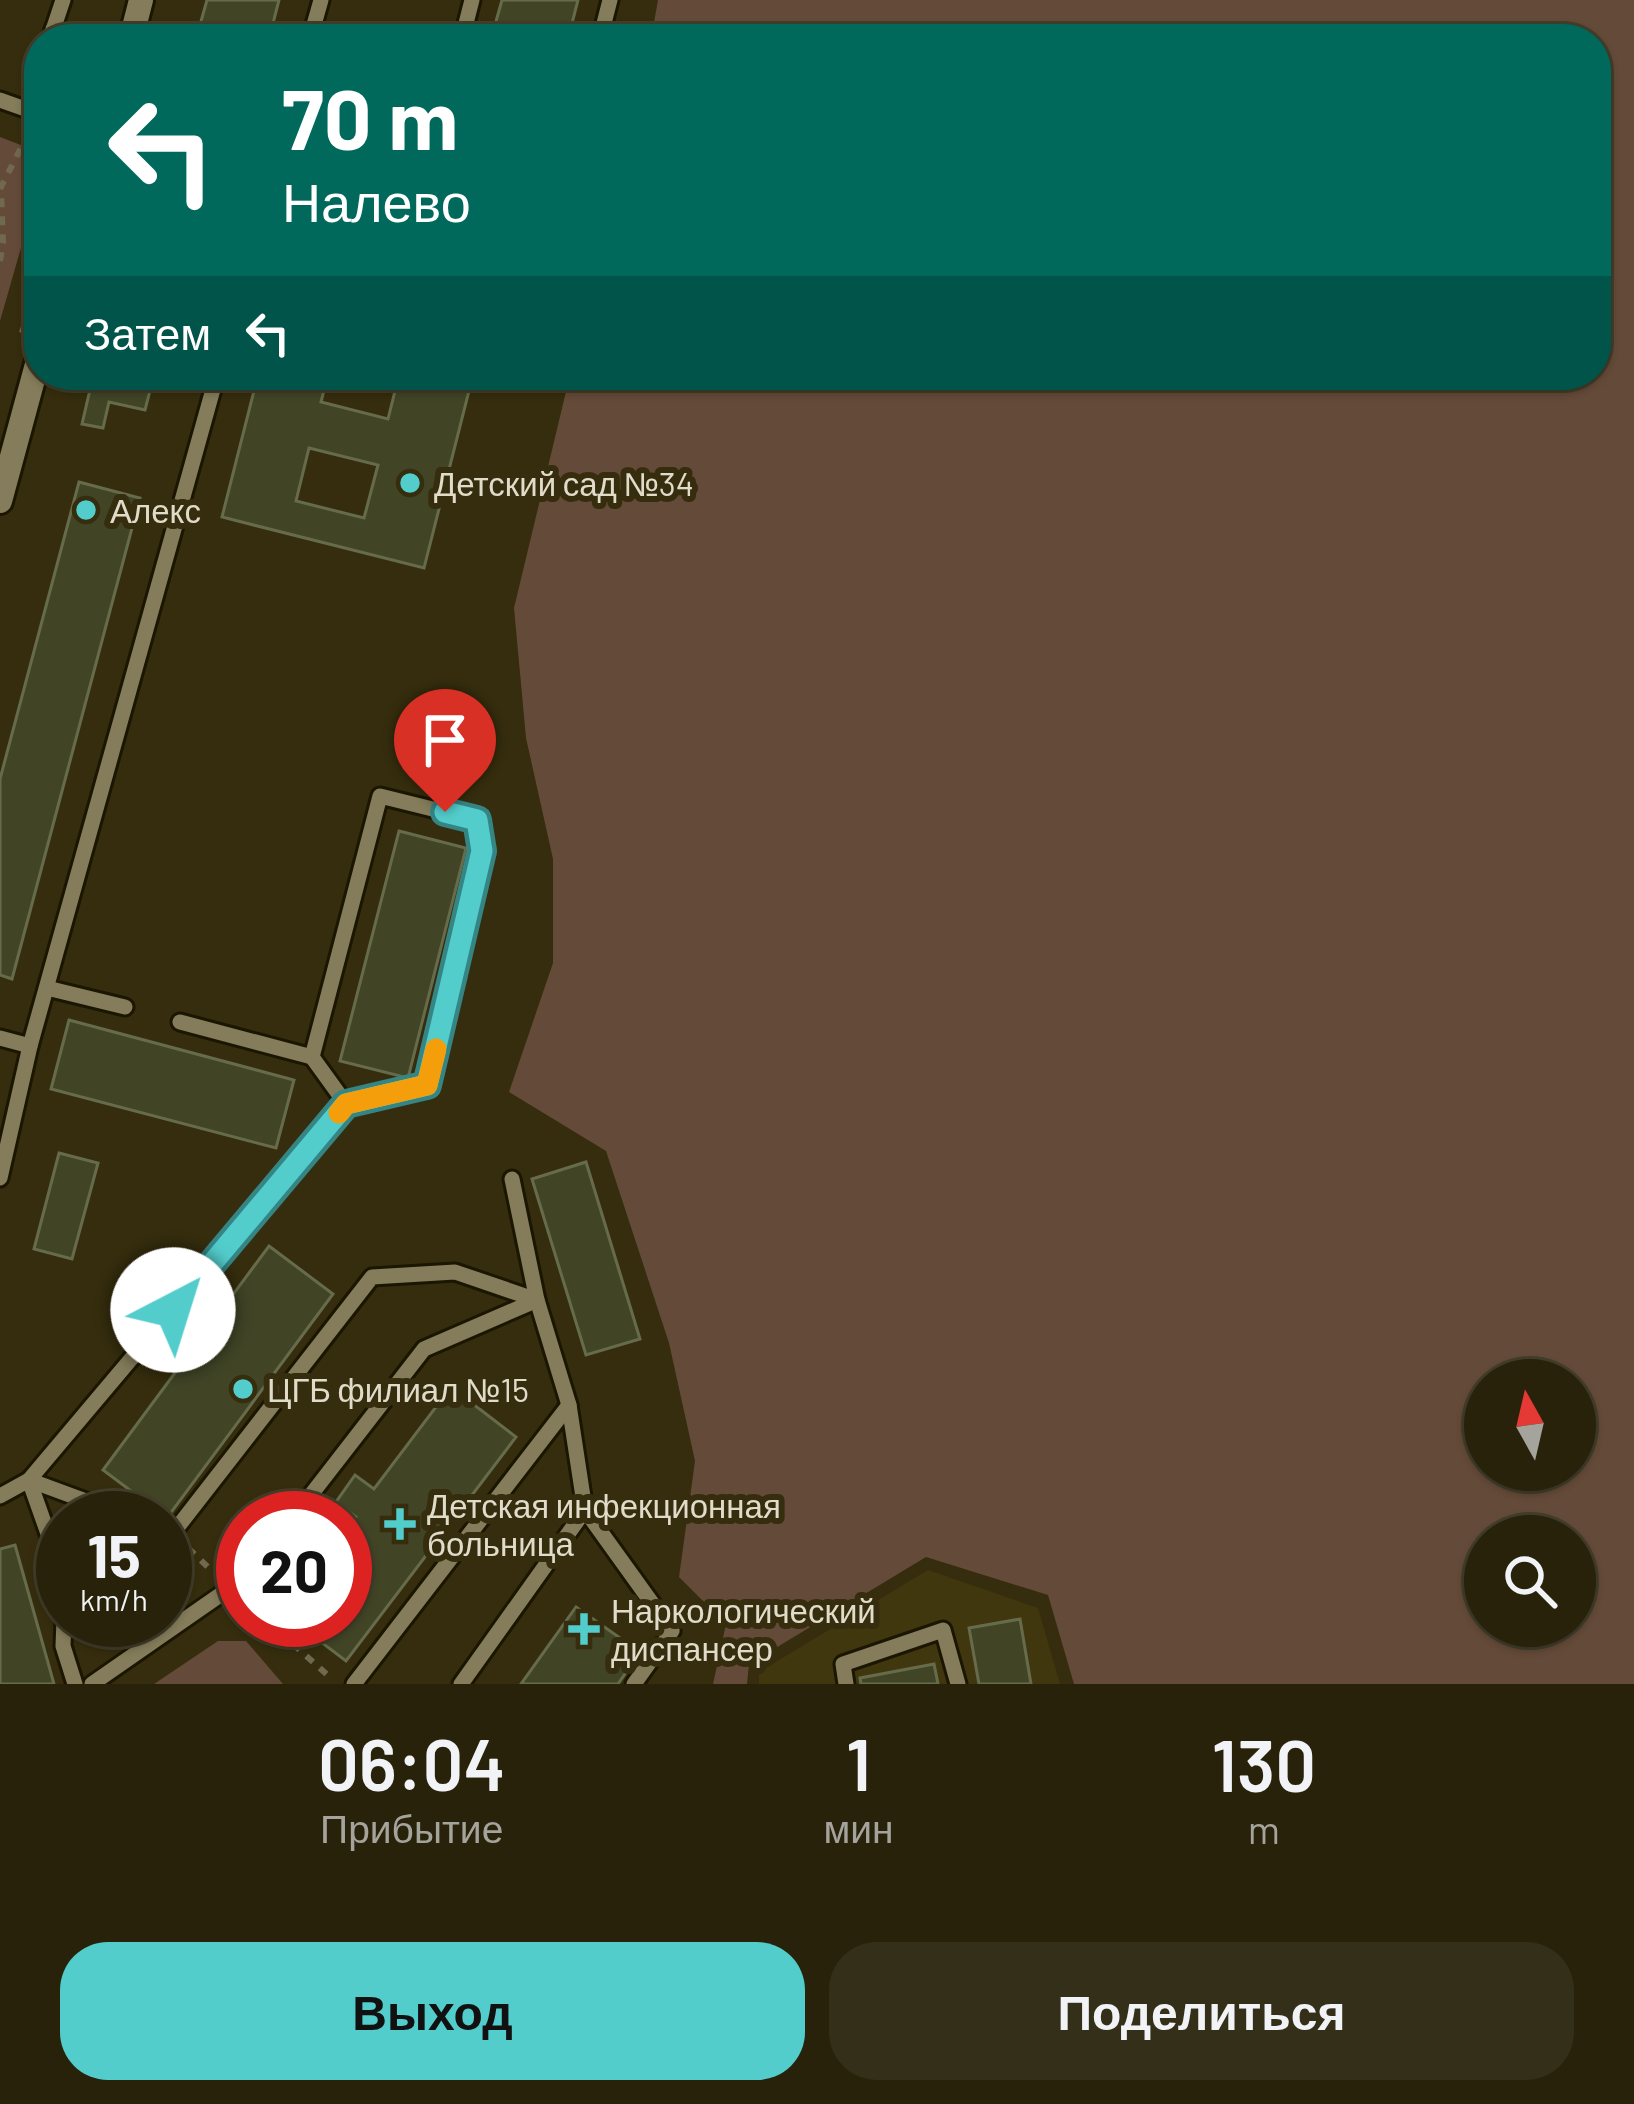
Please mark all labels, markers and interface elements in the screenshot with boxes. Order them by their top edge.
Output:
text: 70 m [282,66,458,167]
icon: left [84,72,240,228]
text: Налево [282,168,471,233]
icon: left [235,300,301,366]
text: Затем [84,305,211,359]
place label: Детский сад №34 [434,463,694,503]
marker: Детский сад №34 [397,470,423,496]
place label: Алекс [110,490,201,530]
marker: Алекс [73,497,99,523]
pin [394,689,496,812]
icon: arrive [412,707,478,773]
position arrow [110,1247,236,1373]
north arrow [1464,1359,1596,1491]
map controls [1464,1359,1596,1647]
place label: ЦГБ филиал №15 [267,1369,529,1409]
marker: ЦГБ филиал №15 [230,1376,256,1402]
place label: Детская инфекционная больница [427,1485,781,1563]
speed limit sign: 20 [216,1491,372,1647]
marker: Детская инфекционная больница [384,1508,416,1540]
button: search [1464,1515,1596,1647]
text: 15 [87,1518,141,1590]
text: km/h [80,1581,148,1617]
place label: Наркологический диспансер [611,1590,876,1668]
marker: Наркологический диспансер [568,1613,600,1645]
text: 06:04 [318,1719,506,1805]
text: 1 [846,1719,871,1805]
text: 130 [1212,1720,1316,1806]
text: Прибытие [320,1804,503,1851]
text: мин [823,1804,894,1851]
text: m [1248,1805,1280,1852]
button: Выход [60,1942,805,2080]
button: Поделиться [829,1942,1574,2080]

